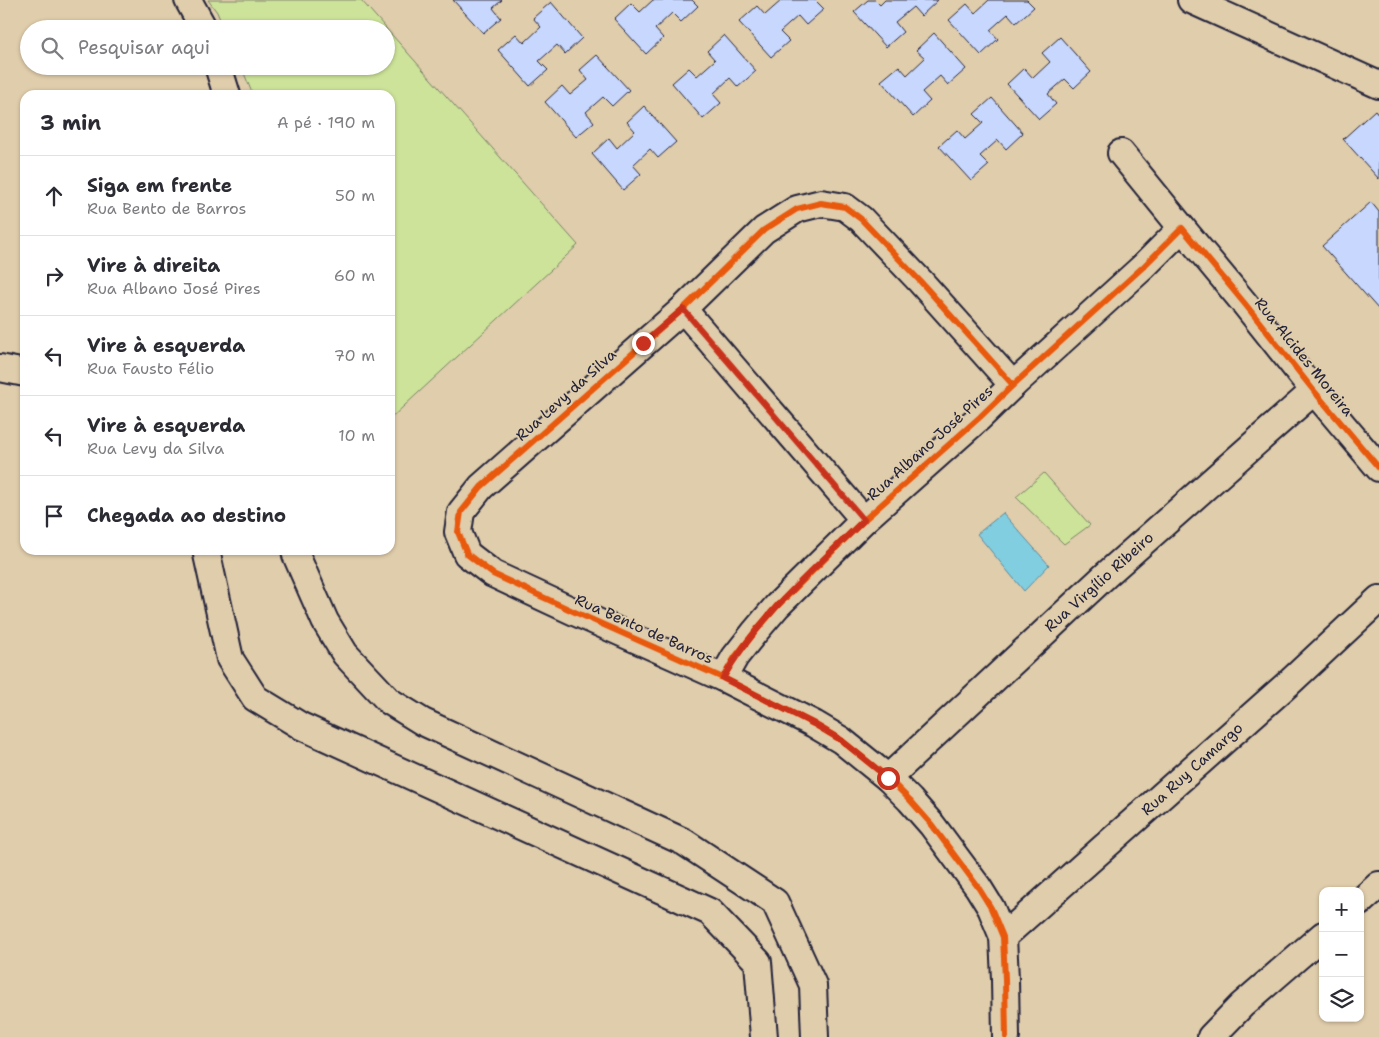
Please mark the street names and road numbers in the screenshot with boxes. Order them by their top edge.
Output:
street label: Rua Alcides Moreira [1250,294,1358,421]
street label: Rua Levy da Silva [511,344,621,445]
street label: Rua Albano José Pires [863,381,997,505]
street label: Rua Virgílio Ribeiro [1040,528,1158,636]
street label: Rua Bento de Barros [572,589,716,669]
street label: Rua Ruy Camargo [1137,718,1247,820]

